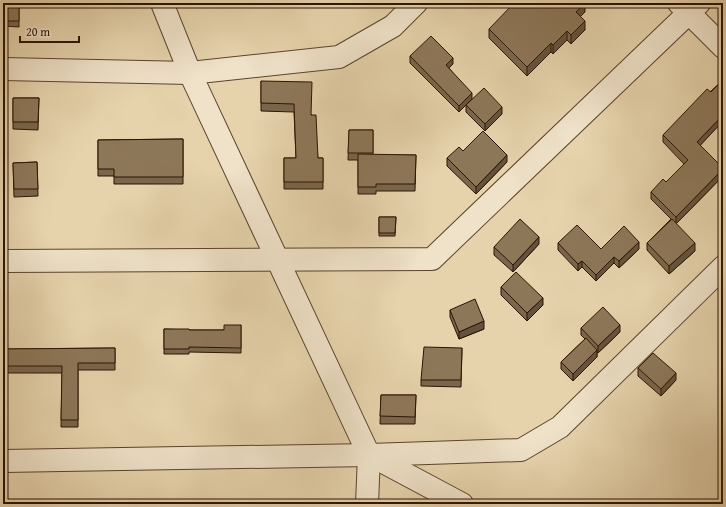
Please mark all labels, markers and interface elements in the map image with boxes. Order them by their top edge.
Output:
scale bar [20,18,79,44]
text: 20 m [26,23,50,40]

